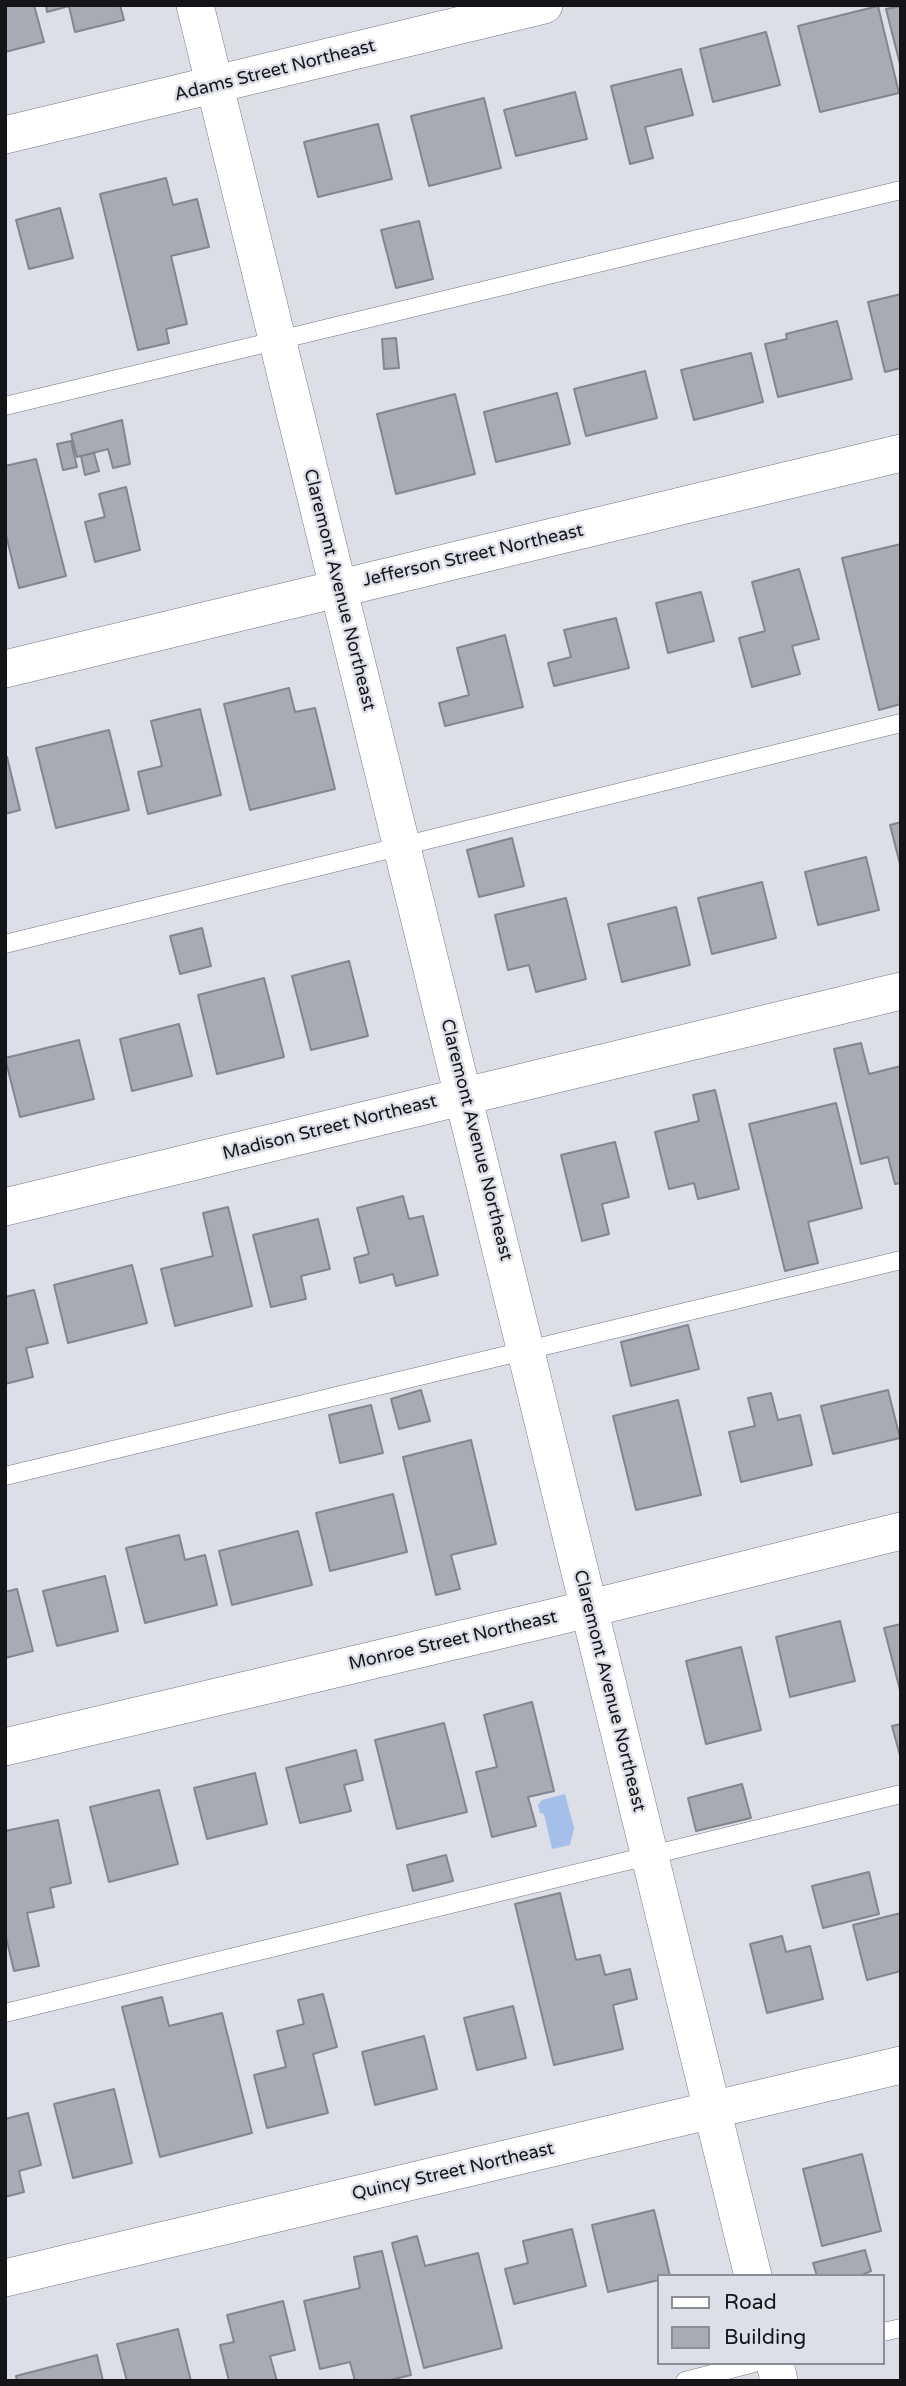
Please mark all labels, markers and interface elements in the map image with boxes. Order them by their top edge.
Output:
street label: Adams Street Northeast [172,36,378,106]
street label: Claremont Avenue Northeast [298,467,380,713]
street label: Jefferson Street Northeast [360,520,586,592]
street label: Claremont Avenue Northeast [435,1017,517,1263]
street label: Madison Street Northeast [220,1091,440,1165]
street label: Claremont Avenue Northeast [568,1568,650,1814]
street label: Monroe Street Northeast [347,1606,559,1676]
street label: Quincy Street Northeast [350,2138,556,2206]
legend [657,2274,885,2365]
text: Road [724,2290,777,2315]
text: Building [724,2325,806,2350]

